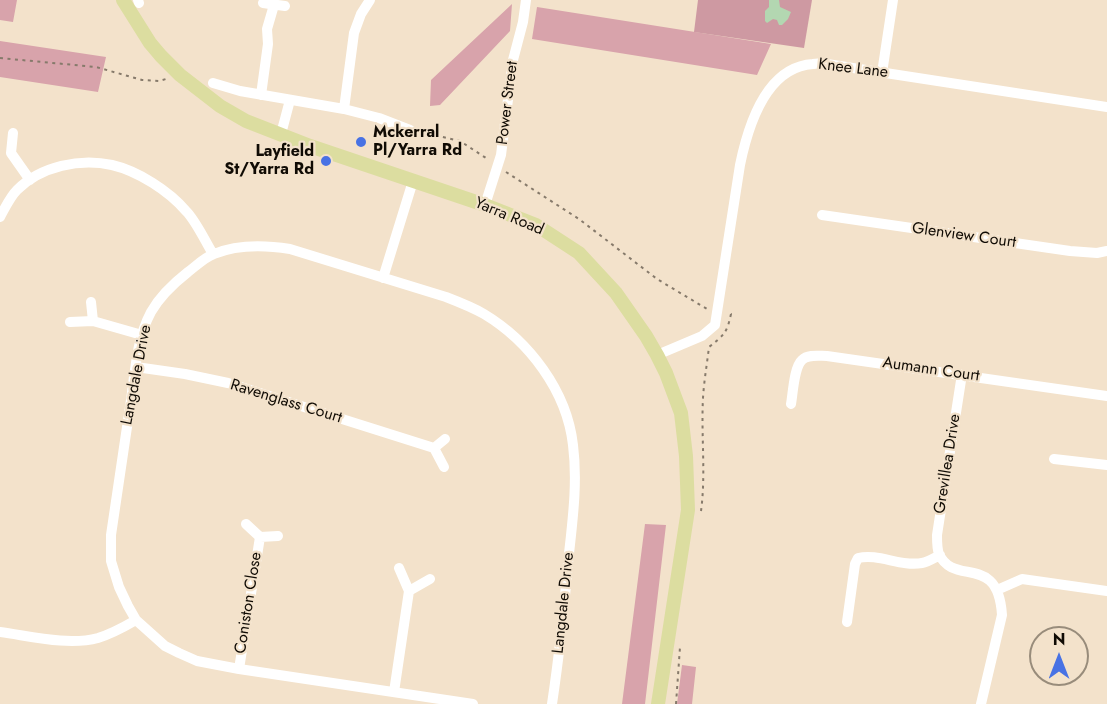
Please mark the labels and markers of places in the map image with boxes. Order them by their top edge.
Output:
place label: Mckerral Pl/Yarra Rd [373,123,462,161]
marker: Mckerral Pl/Yarra Rd [354,135,368,149]
place label: Layfield St/Yarra Rd [224,142,314,180]
marker: Layfield St/Yarra Rd [319,154,333,168]

